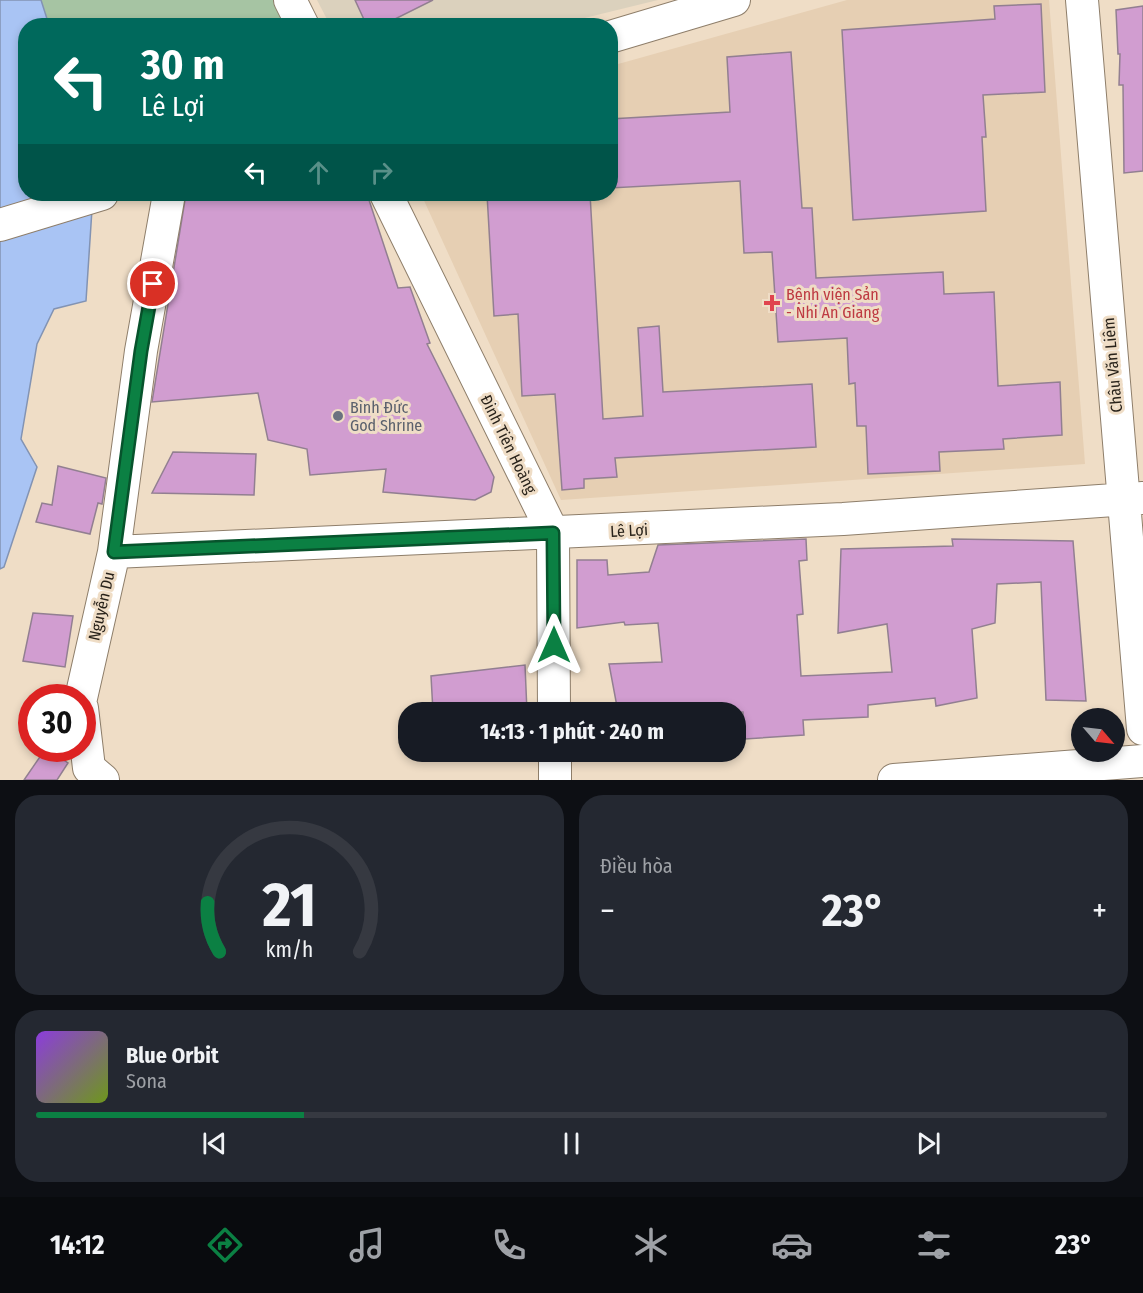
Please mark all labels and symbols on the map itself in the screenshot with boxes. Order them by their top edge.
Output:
pin [127,258,178,309]
place label: Bệnh viện Sản - Nhi An Giang [786,285,880,322]
marker: Bệnh viện Sản - Nhi An Giang [763,294,781,312]
street label: Châu Văn Liêm [1099,317,1126,413]
street label: Đinh Tiên Hoàng [476,392,541,497]
place label: Bình Đức God Shrine [350,398,422,435]
marker: Bình Đức God Shrine [331,409,345,423]
street label: Lê Lợi [610,520,648,541]
street label: Nguyễn Du [84,570,119,642]
position arrow [522,613,586,677]
speed limit sign: 30 [18,684,96,762]
north arrow [1071,708,1125,762]

